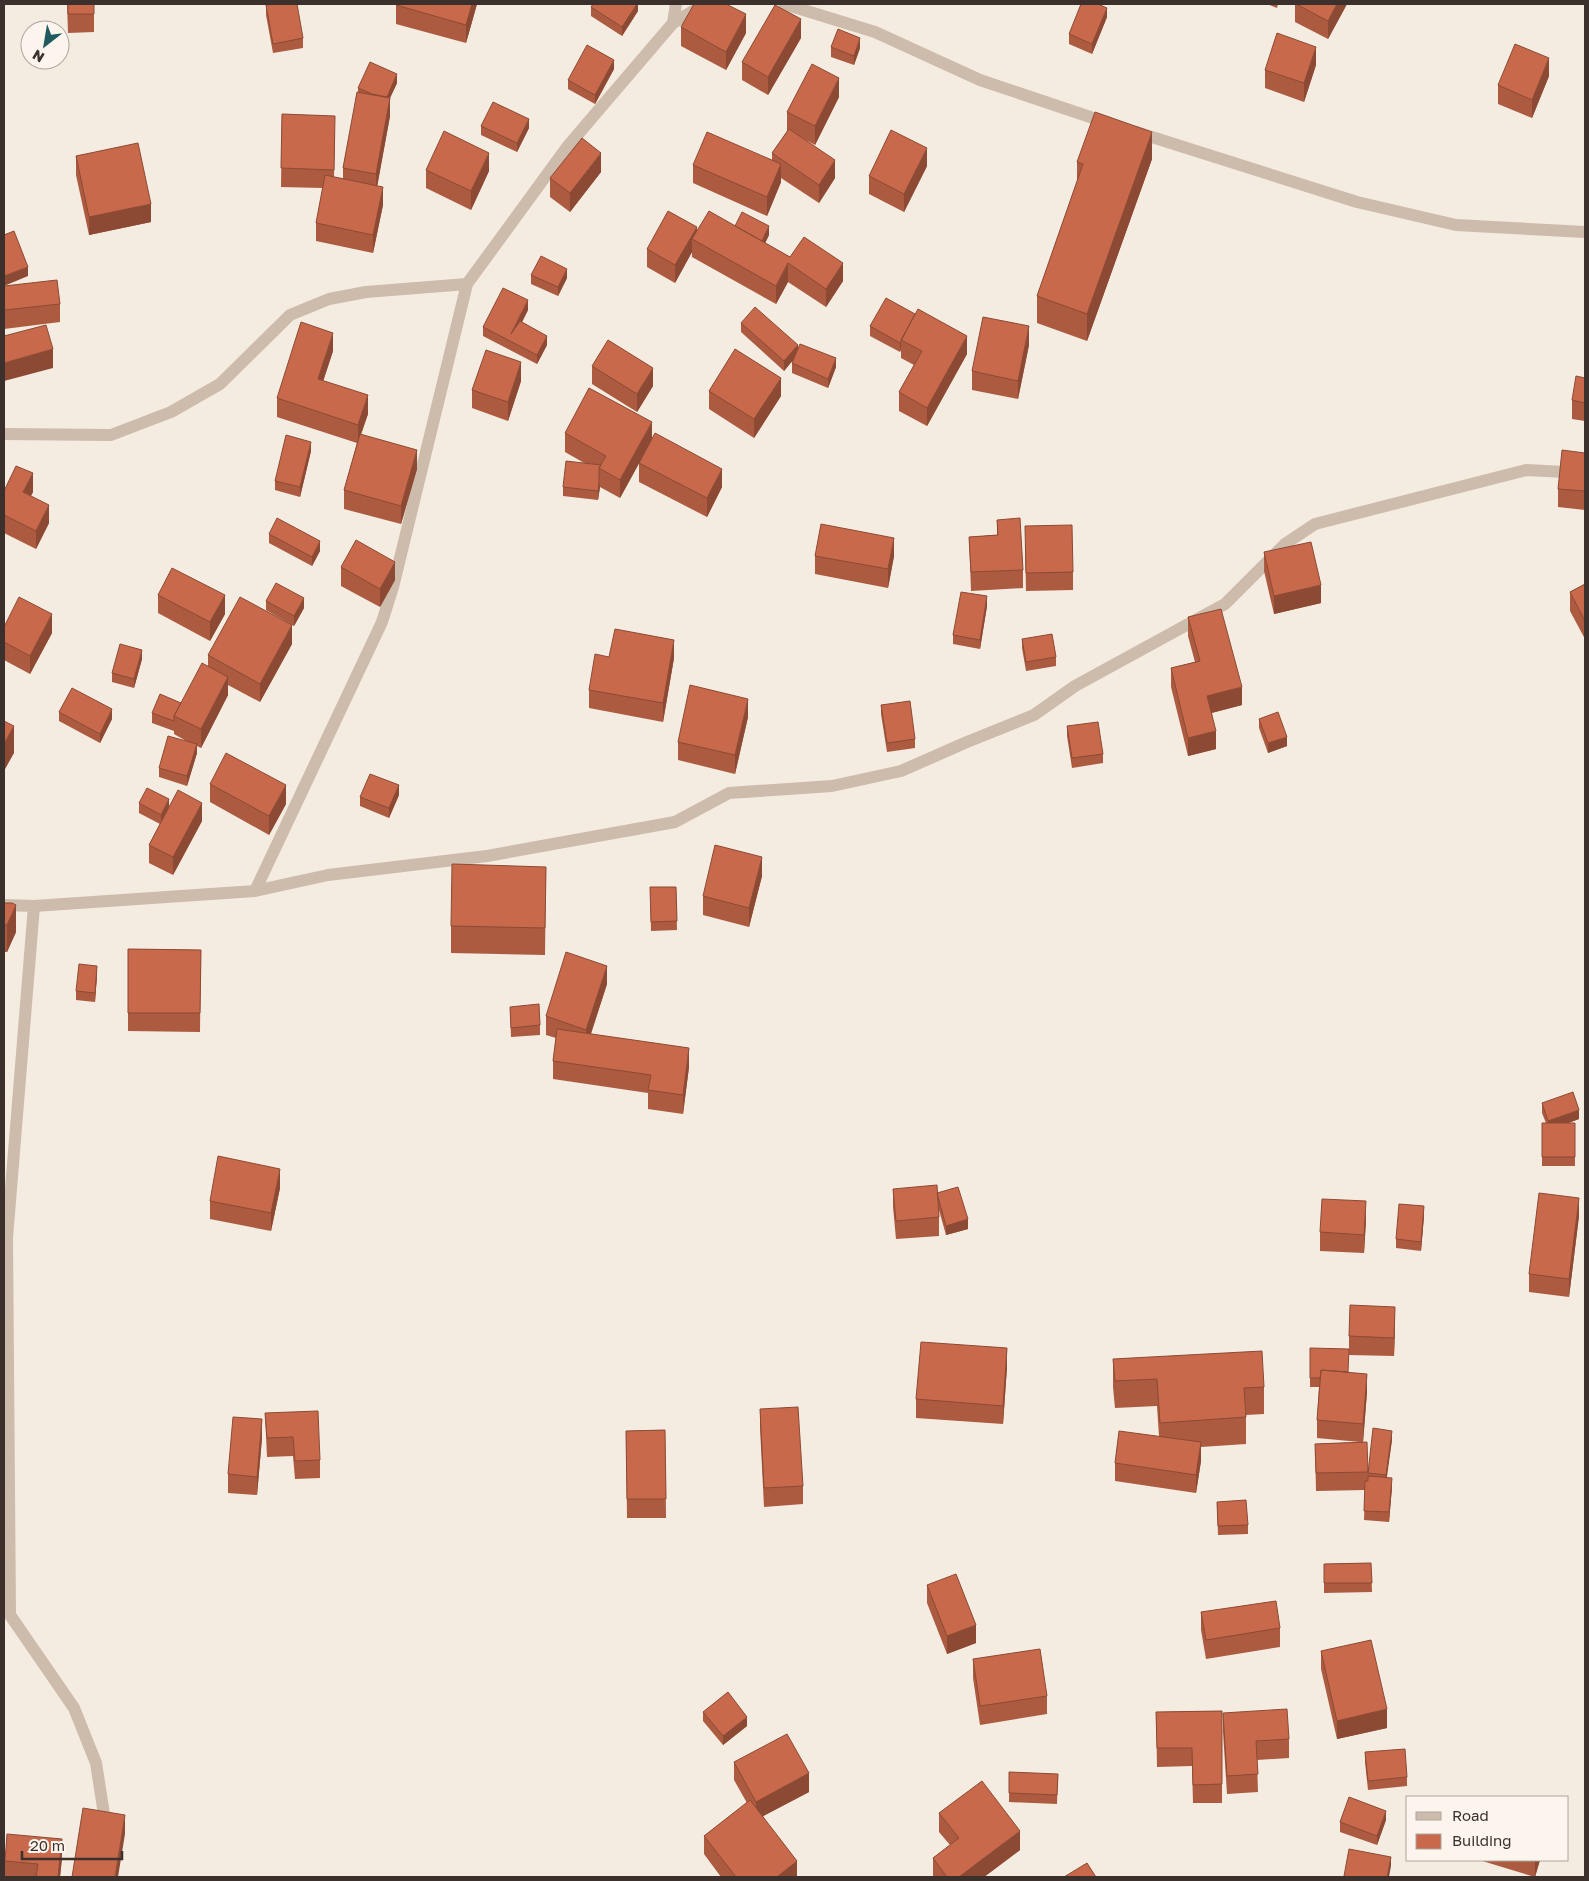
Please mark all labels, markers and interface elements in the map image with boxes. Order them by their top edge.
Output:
north arrow [20,20,70,70]
text: N [29,47,47,67]
legend [1406,1796,1569,1861]
text: Road [1452,1806,1489,1824]
scale bar [22,1828,122,1860]
text: Building [1452,1831,1512,1849]
text: 20 m [30,1836,65,1854]

